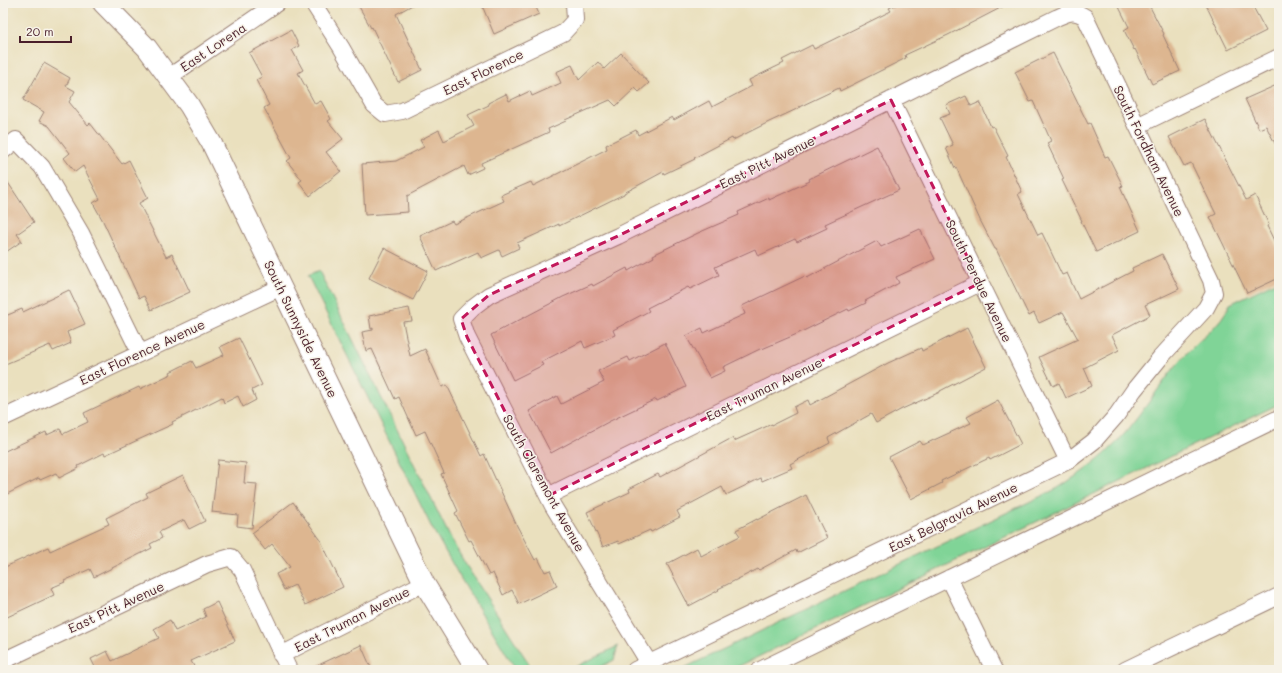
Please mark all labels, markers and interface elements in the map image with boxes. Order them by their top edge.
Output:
scale bar [20,18,71,44]
street label: East Lorena [176,18,249,75]
text: 20 m [26,23,54,39]
street label: East Florence [440,45,526,98]
street label: South Fordham Avenue [1110,82,1189,219]
street label: East Pitt Avenue [716,131,817,192]
street label: South Perdue Avenue [942,217,1017,345]
street label: South Sunnyside Avenue [261,257,342,400]
street label: East Florence Avenue [76,315,207,388]
street label: East Truman Avenue [703,353,825,424]
street label: South Claremont Avenue [500,411,589,555]
street label: East Belgravia Avenue [886,478,1020,555]
street label: East Pitt Avenue [65,577,167,636]
street label: East Truman Avenue [291,582,412,655]

